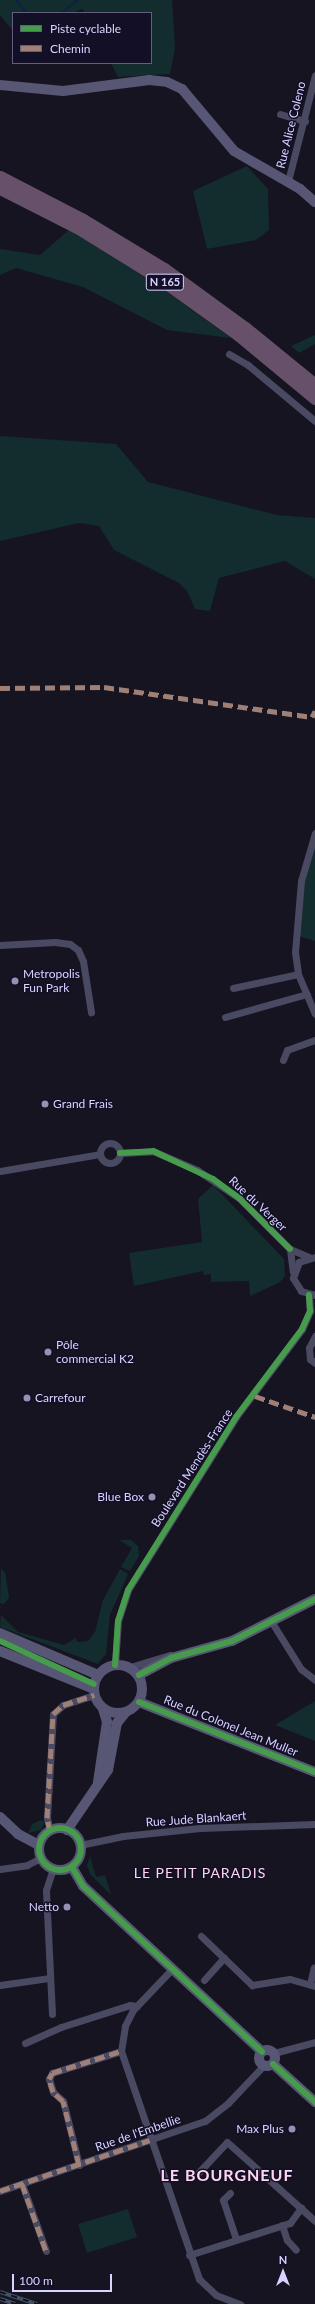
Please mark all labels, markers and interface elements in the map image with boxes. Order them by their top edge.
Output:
legend [12,12,152,64]
text: Piste cyclable [50,21,121,36]
text: Chemin [50,41,91,56]
street label: Rue Alice Coleno [273,80,309,170]
road number: N 165 [145,273,185,291]
place label: Metropolis Fun Park [23,967,80,995]
marker: Metropolis Fun Park [10,976,20,986]
place label: Grand Frais [53,1097,113,1111]
marker: Grand Frais [40,1099,50,1109]
street label: Rue du Verger [226,1173,290,1235]
place label: Pôle commercial K2 [56,1338,134,1366]
marker: Pôle commercial K2 [43,1347,53,1357]
place label: Carrefour [35,1391,86,1405]
marker: Carrefour [22,1393,32,1403]
street label: Boulevard Mendès-France [148,1406,236,1530]
place label: Blue Box [97,1490,144,1504]
marker: Blue Box [147,1492,157,1502]
street label: Rue du Colonel Jean Muller [161,1692,301,1760]
street label: Rue Jude Blankaert [145,1808,247,1830]
district label: LE PETIT PARADIS [134,1865,266,1881]
place label: Netto [29,1900,59,1914]
marker: Netto [62,1902,72,1912]
street label: Rue de l'Embellie [93,2112,183,2154]
place label: Max Plus [236,2122,284,2136]
marker: Max Plus [287,2124,297,2134]
district label: LE BOURGNEUF [161,2165,293,2185]
north arrow [263,2252,303,2292]
text: N [279,2253,287,2266]
scale bar [14,2266,114,2292]
text: 100 m [19,2273,53,2288]

